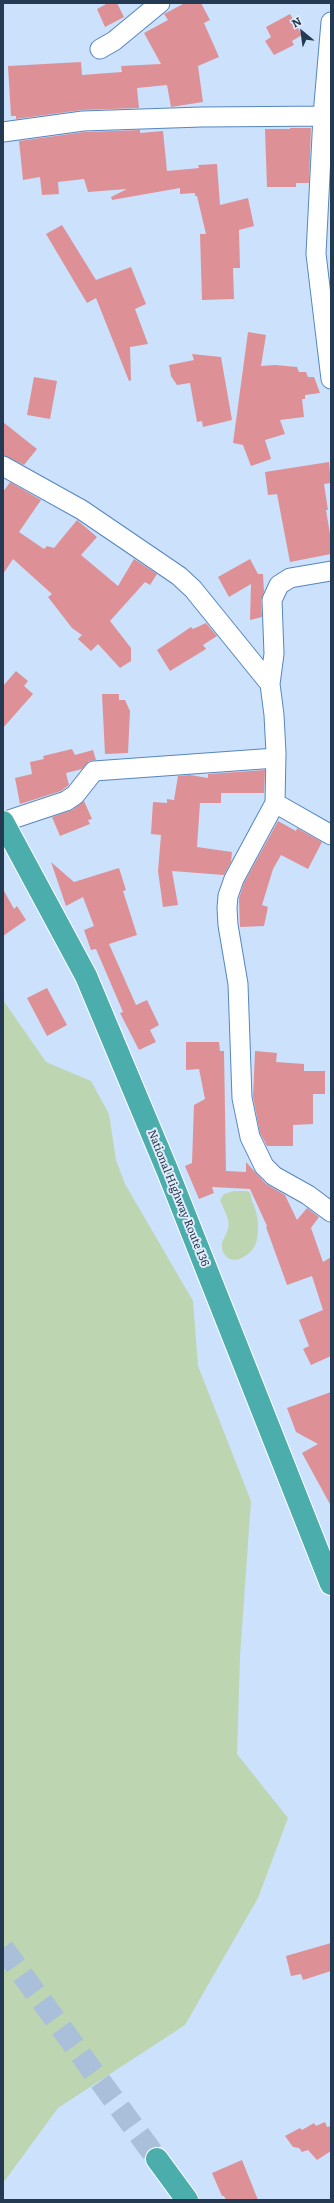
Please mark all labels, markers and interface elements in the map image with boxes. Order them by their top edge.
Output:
north arrow [282,12,322,52]
text: N [288,12,304,31]
street label: National Highway Route 136 [145,1128,211,1268]

